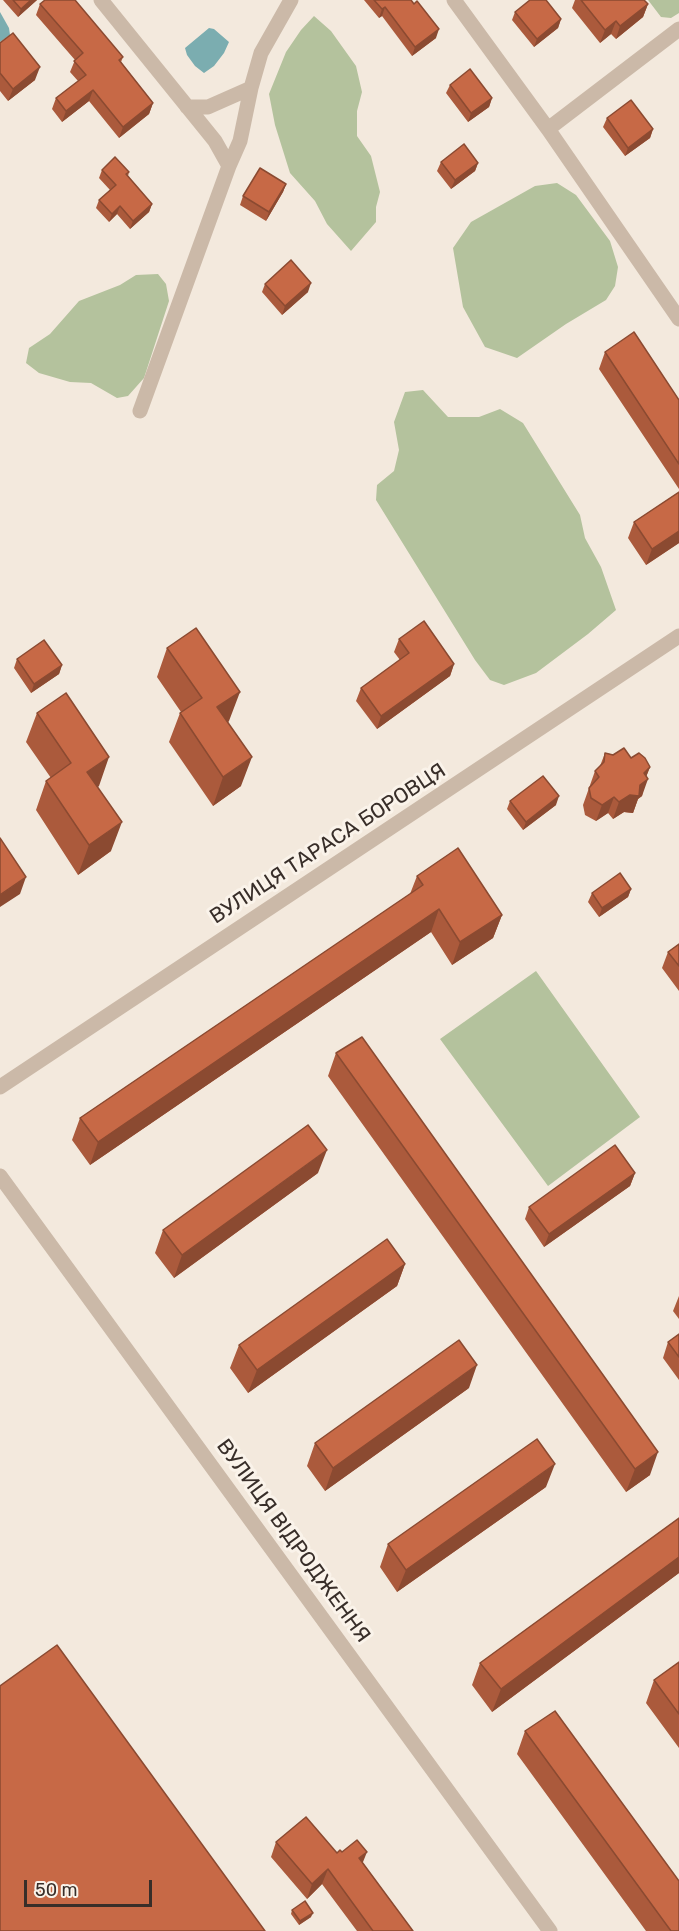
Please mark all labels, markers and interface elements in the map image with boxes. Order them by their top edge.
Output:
street label: ВУЛИЦЯ ТАРАСА БОРОВЦЯ [205,758,451,930]
street label: ВУЛИЦЯ ВІДРОДЖЕННЯ [211,1434,375,1648]
scale bar [27,1868,154,1906]
text: 50 m [35,1879,78,1901]

